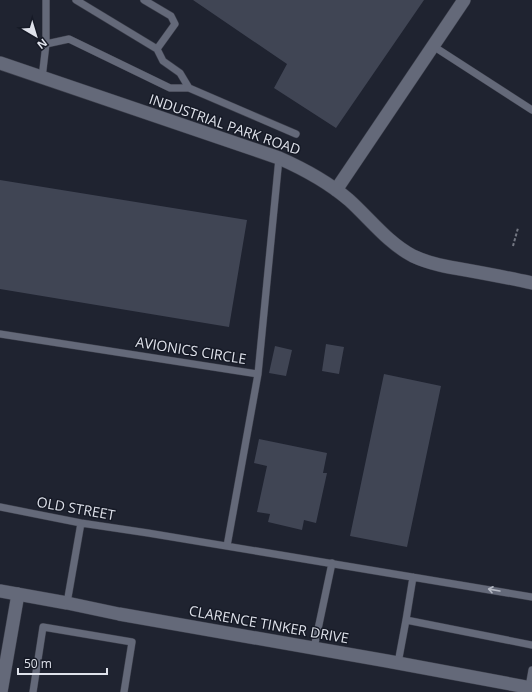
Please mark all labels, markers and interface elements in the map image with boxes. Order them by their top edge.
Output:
north arrow [16,16,56,56]
text: N [34,36,51,53]
street label: INDUSTRIAL PARK ROAD [147,89,303,159]
street label: AVIONICS CIRCLE [134,332,248,368]
street label: OLD STREET [35,492,117,524]
one-way arrow [487,586,500,594]
street label: CLARENCE TINKER DRIVE [188,601,350,647]
scale bar [18,650,107,676]
text: 50 m [24,655,52,672]

